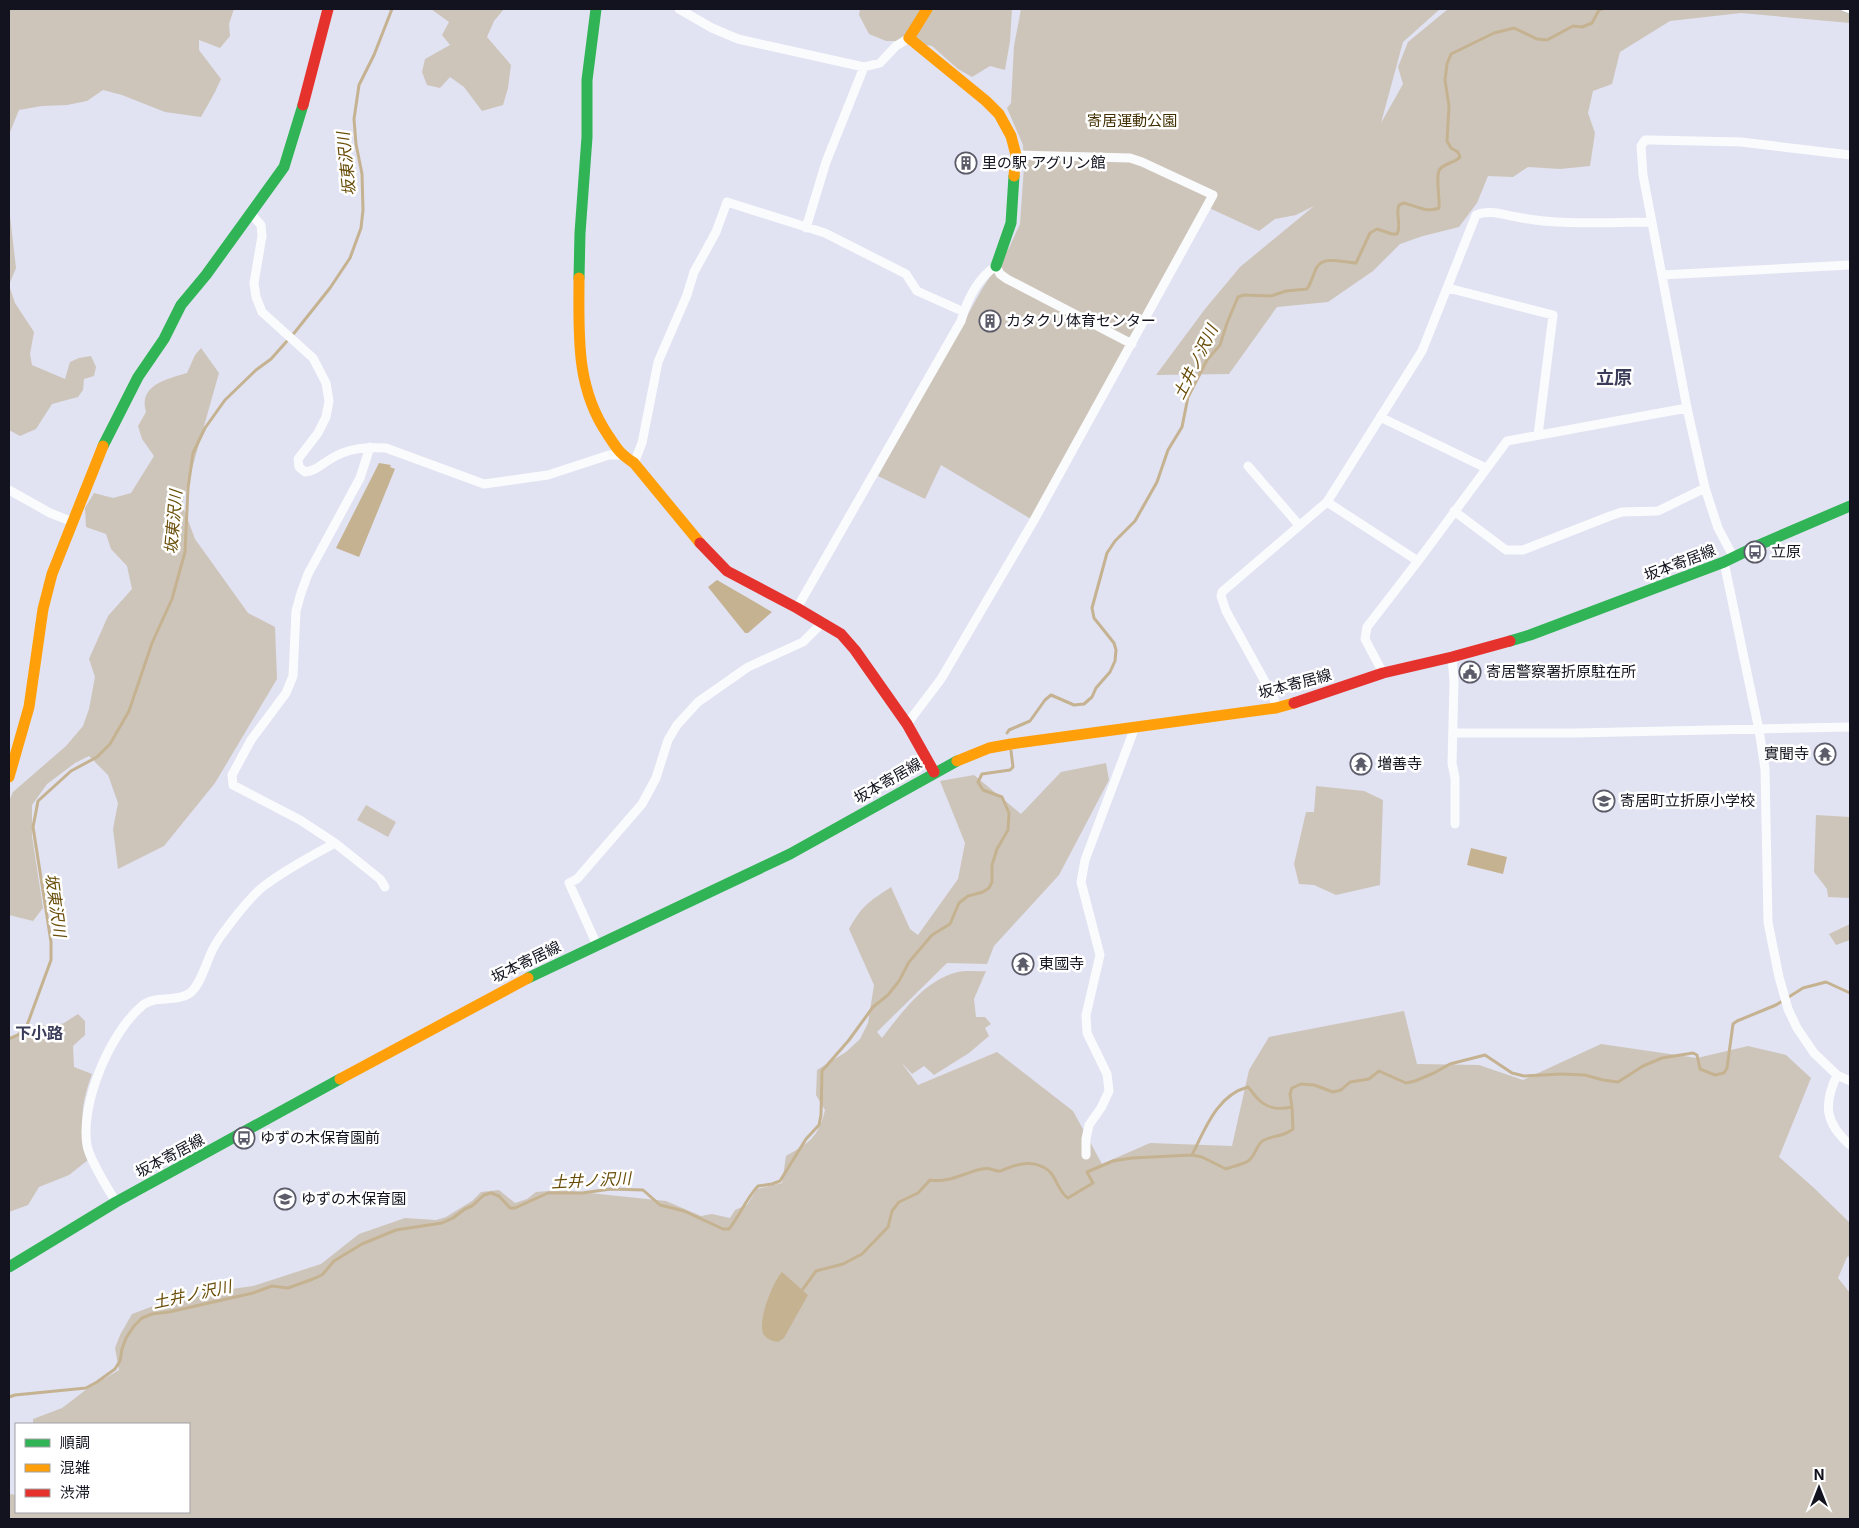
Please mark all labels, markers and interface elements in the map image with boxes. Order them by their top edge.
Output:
park label: 寄居運動公園 [1087,111,1177,130]
water label: 坂東沢川 [333,129,359,197]
building icon: 里の駅 アグリン館 [954,151,978,175]
place label: 里の駅 アグリン館 [982,153,1105,172]
building icon: カタクリ体育センター [978,309,1002,333]
place label: カタクリ体育センター [1006,311,1156,330]
water label: 土井ノ沢川 [1168,320,1222,402]
district label: 立原 [1596,367,1632,388]
water label: 坂東沢川 [160,487,186,555]
street label: 坂本寄居線 [1641,540,1718,585]
bus stop icon: 立原 [1743,540,1767,564]
place label: 立原 [1771,542,1801,561]
public building icon: 寄居警察署折原駐在所 [1458,660,1482,684]
place label: 寄居警察署折原駐在所 [1486,662,1636,681]
street label: 坂本寄居線 [1256,665,1334,702]
temple icon: 實聞寺 [1813,742,1837,766]
place label: 實聞寺 [1764,744,1809,763]
temple icon: 増善寺 [1349,752,1373,776]
street label: 坂本寄居線 [851,754,925,808]
place label: 増善寺 [1377,754,1422,773]
school or university icon: 寄居町立折原小学校 [1592,789,1616,813]
place label: 寄居町立折原小学校 [1620,791,1755,810]
water label: 坂東沢川 [42,872,71,940]
street label: 坂本寄居線 [488,937,564,987]
temple icon: 東國寺 [1011,952,1035,976]
place label: 東國寺 [1039,954,1084,973]
district label: 下小路 [15,1023,63,1043]
bus stop icon: ゆずの木保育園前 [232,1126,256,1150]
place label: ゆずの木保育園前 [260,1128,380,1147]
street label: 坂本寄居線 [132,1130,207,1182]
water label: 土井ノ沢川 [551,1168,633,1192]
school or university icon: ゆずの木保育園 [273,1187,297,1211]
place label: ゆずの木保育園 [301,1189,406,1208]
water label: 土井ノ沢川 [151,1275,235,1312]
legend [15,1423,190,1513]
text: 順調 [60,1433,90,1452]
text: 混雑 [60,1458,90,1477]
north arrow [1794,1463,1844,1513]
text: N [1814,1466,1824,1483]
text: 渋滞 [60,1483,90,1502]

